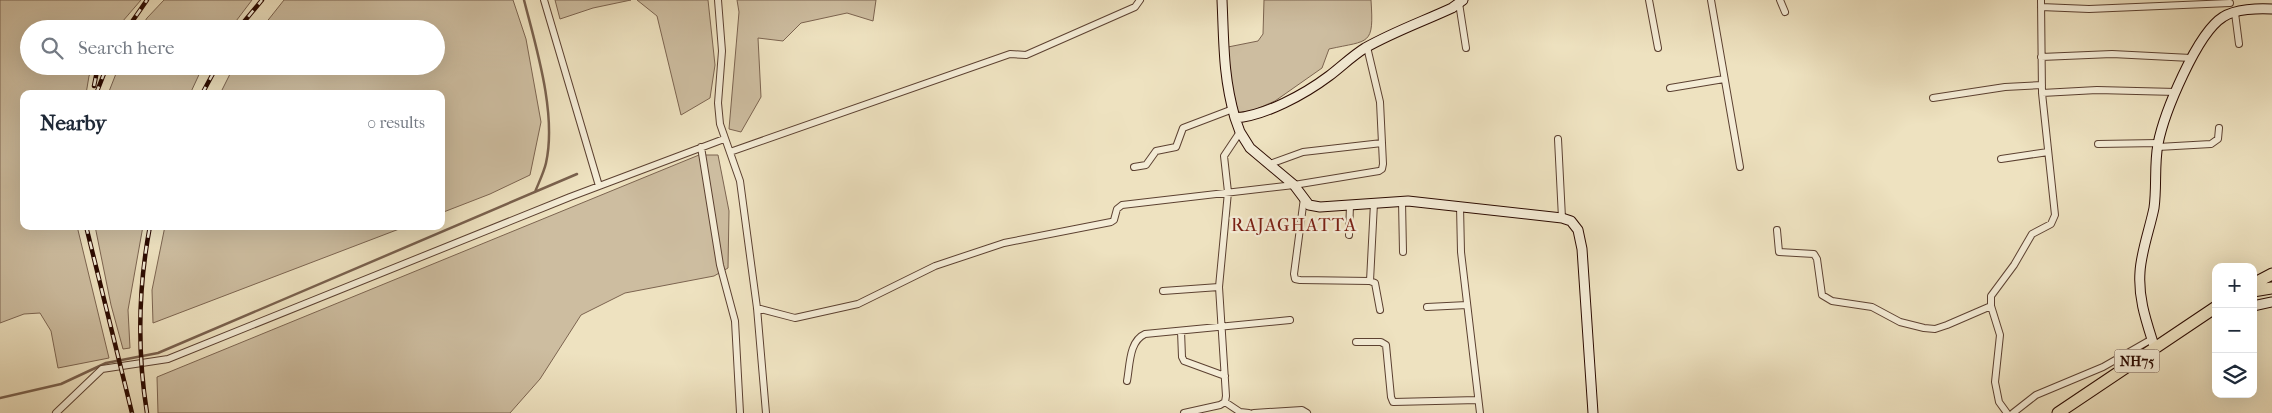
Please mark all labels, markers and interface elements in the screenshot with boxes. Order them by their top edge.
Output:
search box [20,20,445,75]
icon: search [38,34,66,62]
text: Search here [78,37,174,59]
text: Nearby [40,111,106,135]
text: 0 results [367,113,425,132]
district label: RAJAGHATTA [1231,215,1357,236]
map controls [2212,263,2257,398]
button: + [2212,263,2257,308]
button: − [2212,308,2257,353]
road number: NH75 [2114,350,2160,372]
button: layers [2212,353,2257,398]

